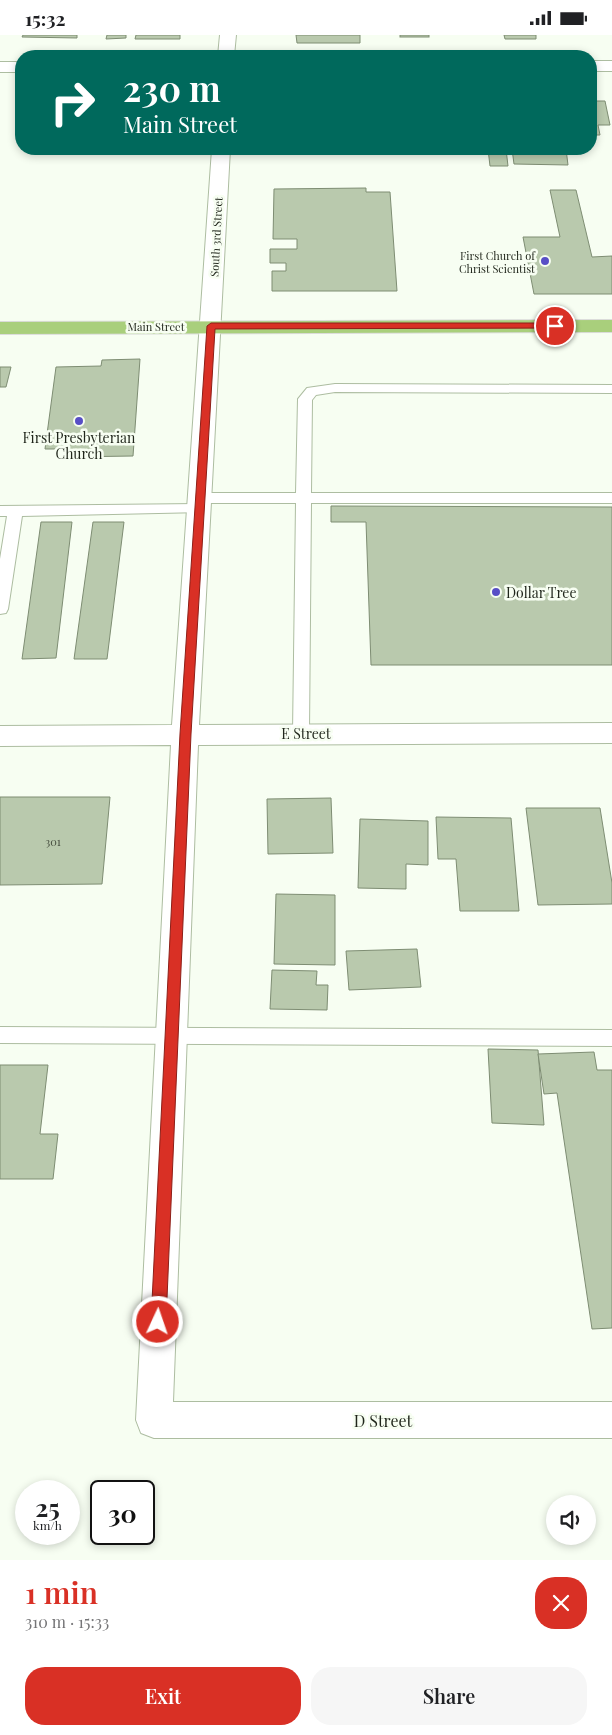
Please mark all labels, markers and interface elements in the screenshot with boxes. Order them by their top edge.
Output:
text: 15:32 [25,5,66,31]
text: 230 m [123,64,221,111]
icon: right [40,70,105,135]
text: Main Street [123,109,237,139]
street label: South 3rd Street [206,197,226,277]
place label: First Church of Christ Scientist [459,248,536,276]
marker: First Church of Christ Scientist [539,255,551,267]
pin [534,305,576,347]
icon: arrive [541,312,569,340]
street label: Main Street [127,319,185,334]
marker: First Presbyterian Church [73,415,85,427]
place label: First Presbyterian Church [23,428,136,463]
place label: Dollar Tree [506,583,577,602]
marker: Dollar Tree [490,586,502,598]
street label: E Street [281,724,332,743]
house number: 301 [45,834,61,849]
position arrow [131,1295,183,1347]
street label: D Street [354,1410,413,1431]
speed limit sign: 30 [90,1480,155,1545]
text: 25 [35,1490,60,1523]
map controls [546,1495,596,1545]
button: sound [546,1495,596,1545]
text: km/h [33,1517,62,1533]
text: 1 min [25,1572,98,1612]
button: close [535,1577,587,1629]
text: 310 m · 15:33 [25,1611,109,1632]
button: Exit [25,1667,301,1725]
button: Share [311,1667,587,1725]

